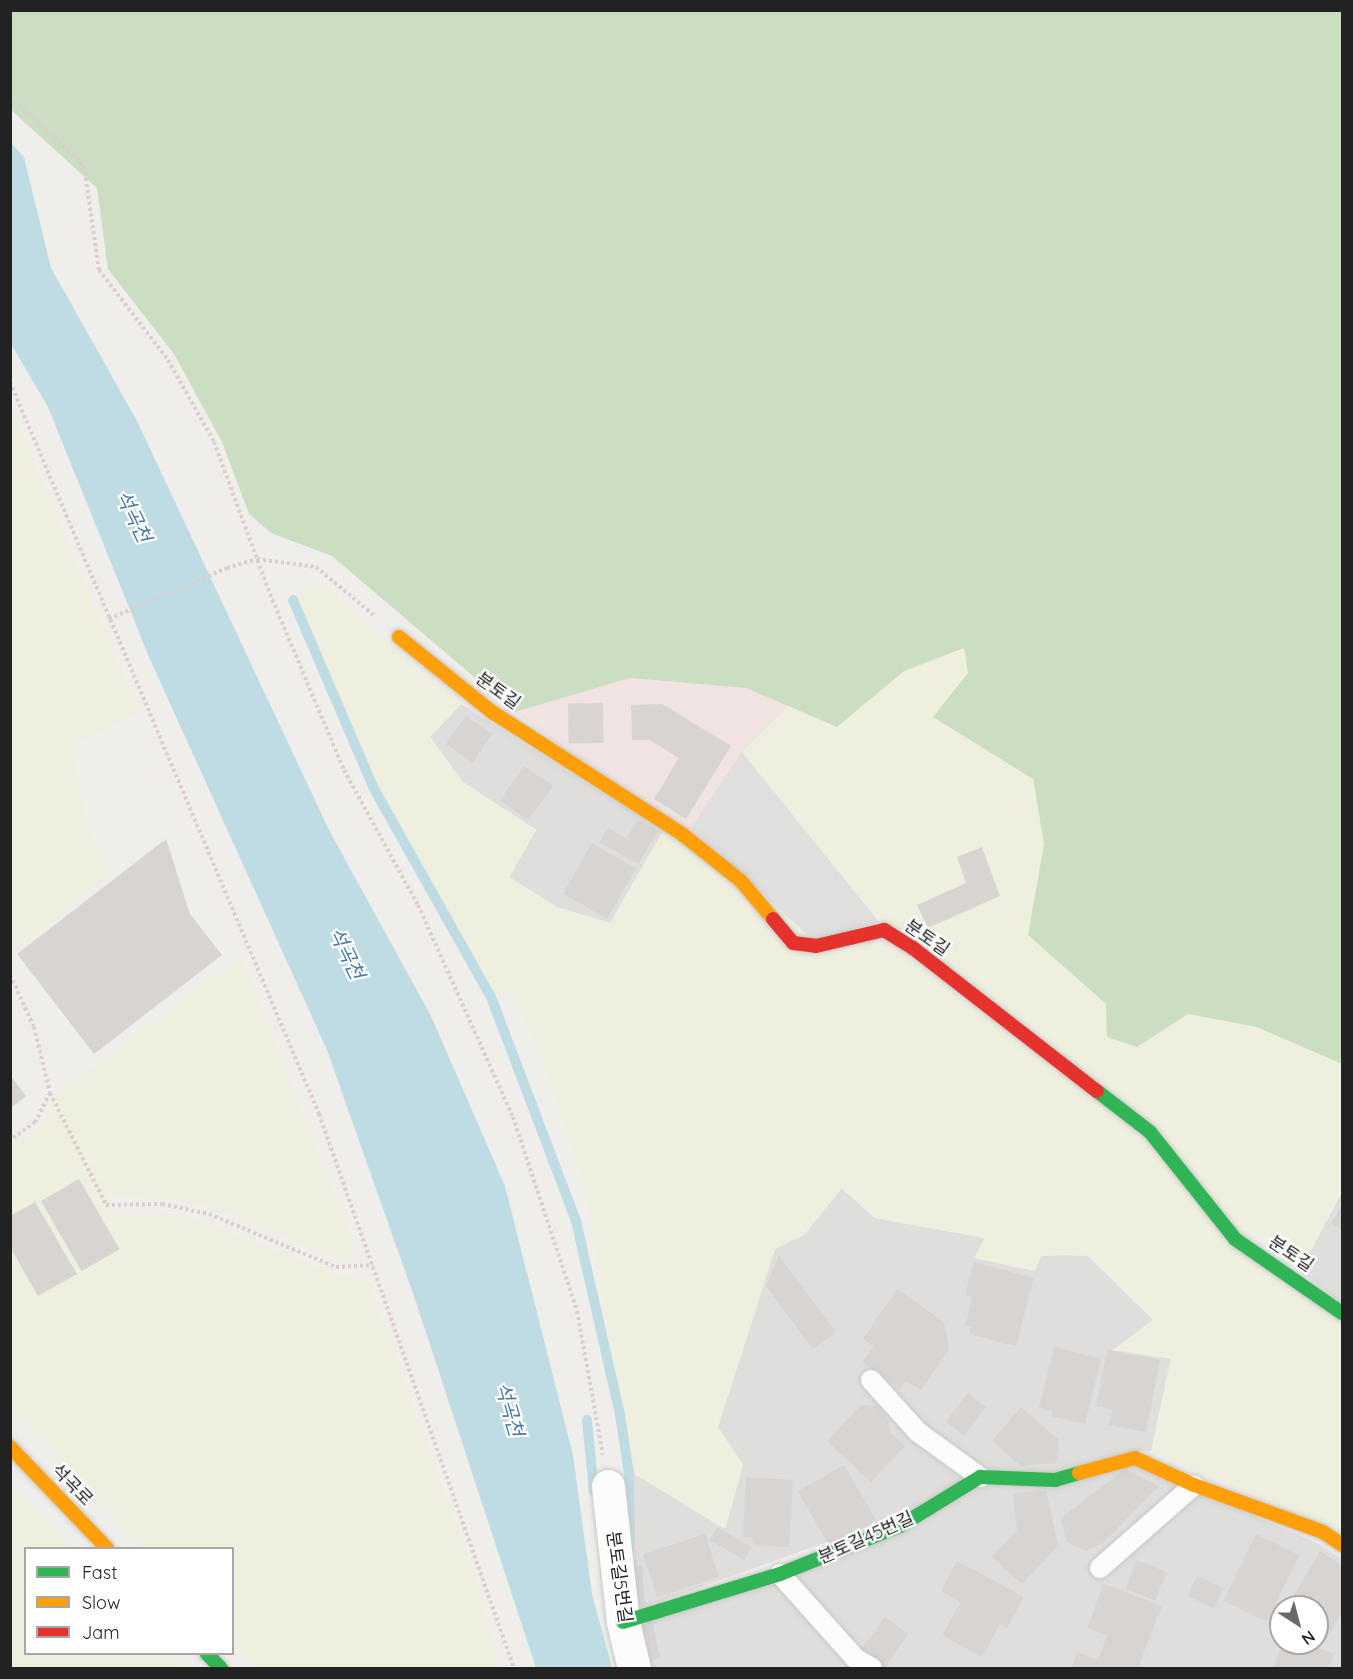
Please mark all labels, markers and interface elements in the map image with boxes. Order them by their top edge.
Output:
water label: 석곡천 [111,486,157,546]
street label: 분토길 [472,668,524,714]
street label: 분토길 [900,915,954,961]
water label: 석곡천 [324,923,370,983]
street label: 분토길 [1264,1231,1318,1277]
water label: 석곡천 [491,1379,529,1439]
street label: 석곡로 [47,1460,97,1510]
street label: 분토길45번길 [815,1507,917,1569]
street label: 분토길5번길 [602,1530,636,1624]
legend [24,1547,234,1655]
text: Fast [82,1561,117,1584]
text: Slow [82,1591,120,1614]
north arrow [1269,1595,1329,1655]
text: Jam [82,1621,120,1644]
text: N [1298,1626,1319,1649]

